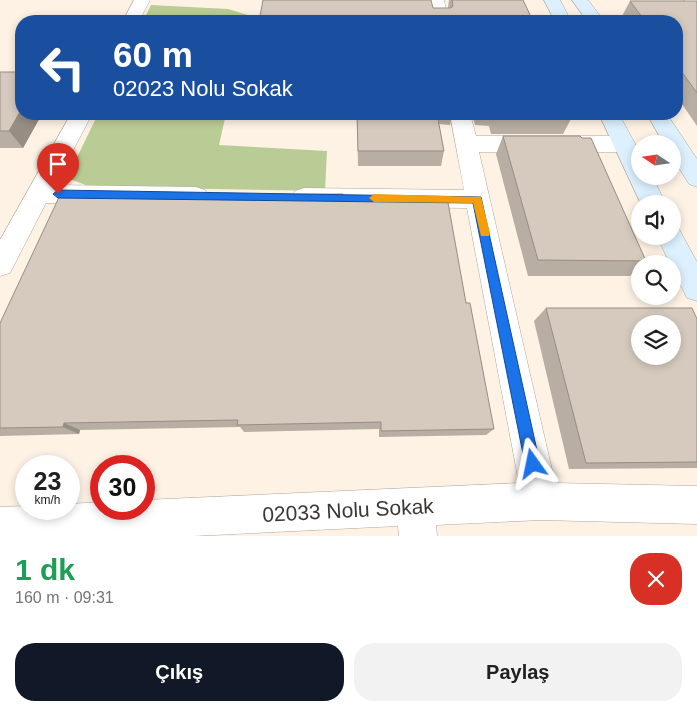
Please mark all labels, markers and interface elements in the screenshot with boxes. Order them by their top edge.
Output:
icon: left [30,35,95,100]
text: 60 m [113,35,193,74]
text: 02023 Nolu Sokak [113,76,293,101]
north arrow [631,135,681,185]
map controls [631,135,681,365]
pin [37,143,79,194]
icon: arrive [44,150,72,178]
button: sound [631,195,681,245]
button: search [631,255,681,305]
button: layers [631,315,681,365]
position arrow [506,437,558,489]
speed limit sign: 30 [90,455,155,520]
text: 23 [34,467,61,495]
text: km/h [34,493,61,507]
street label: 02033 Nolu Sokak [262,494,435,526]
text: 1 dk [15,553,75,586]
button: close [630,553,682,605]
text: 160 m · 09:31 [15,589,114,606]
button: Çıkış [15,643,344,701]
button: Paylaş [354,643,682,701]

